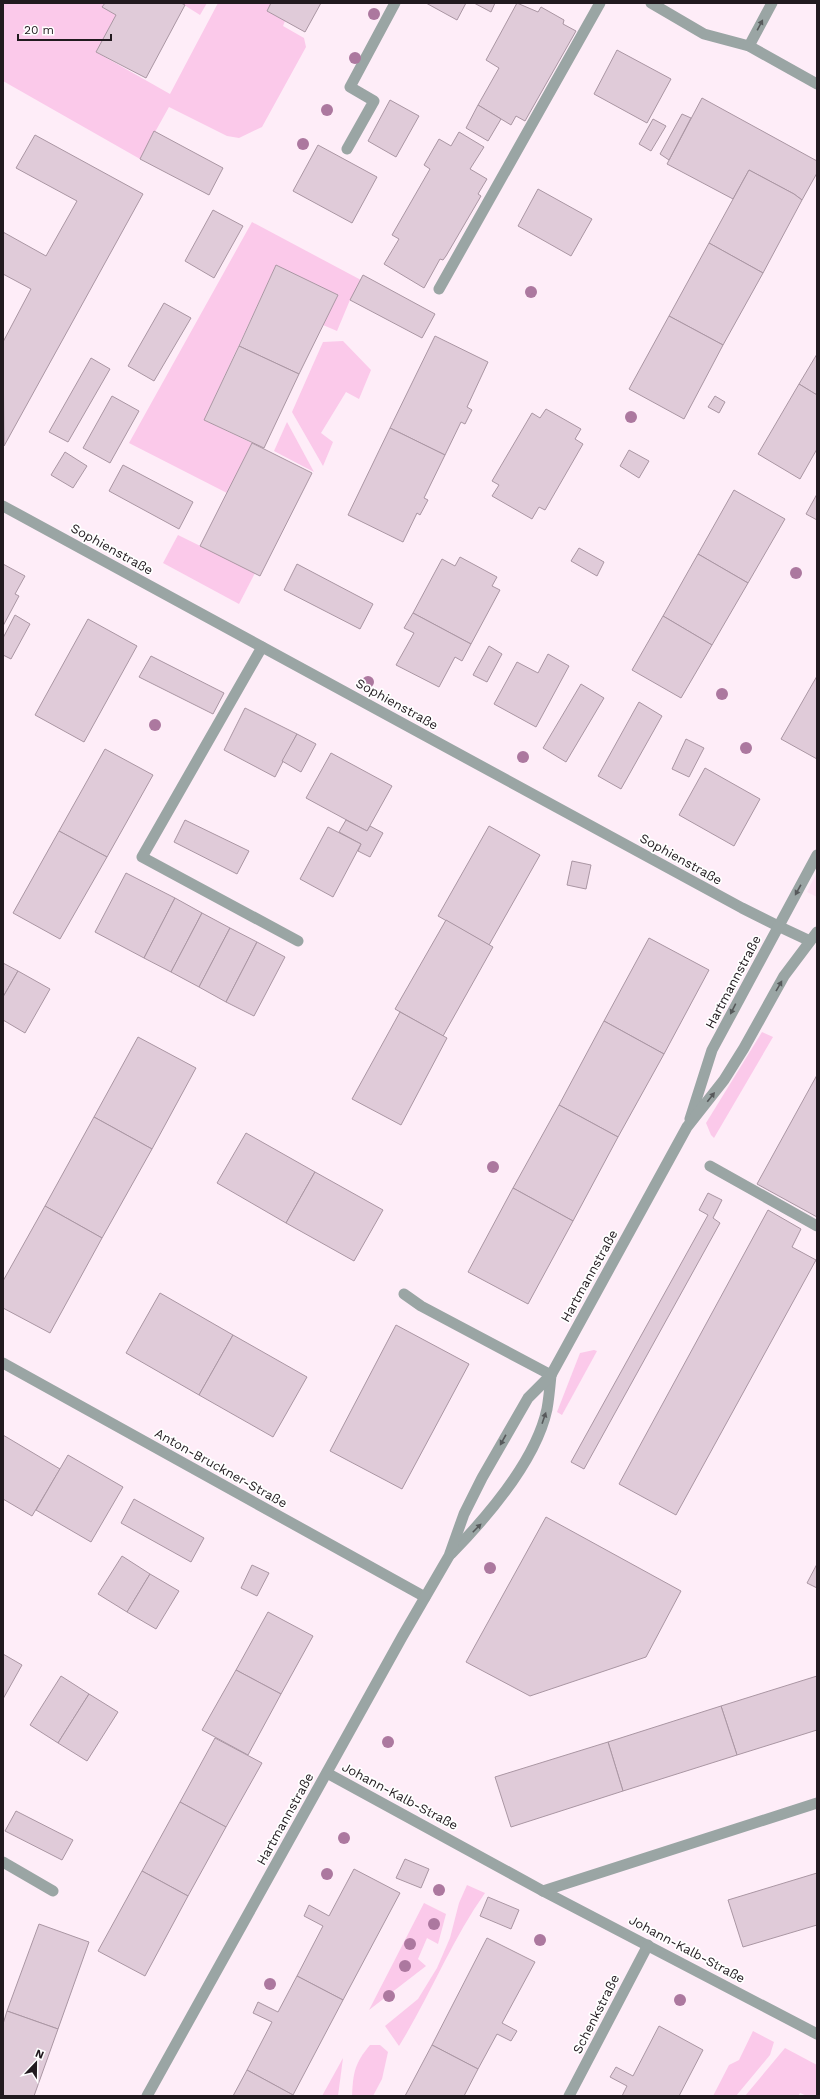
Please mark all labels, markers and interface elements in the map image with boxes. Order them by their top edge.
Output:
scale bar [18,16,111,42]
one-way arrow [757,19,764,30]
text: 20 m [24,23,54,37]
street label: Sophienstraße [68,520,156,578]
street label: Sophienstraße [353,675,441,733]
street label: Sophienstraße [637,830,725,888]
one-way arrow [795,884,802,895]
street label: Hartmannstraße [702,933,764,1031]
one-way arrow [775,980,782,992]
one-way arrow [730,1004,736,1015]
one-way arrow [706,1091,715,1102]
street label: Hartmannstraße [557,1227,621,1325]
one-way arrow [541,1411,547,1423]
street label: Anton-Bruckner-Straße [152,1425,290,1511]
one-way arrow [500,1434,507,1446]
one-way arrow [472,1523,481,1533]
street label: Johann-Kalb-Straße [339,1759,461,1833]
street label: Hartmannstraße [253,1770,317,1868]
street label: Johann-Kalb-Straße [626,1912,748,1986]
street label: Schenkstraße [570,1972,622,2056]
north arrow [16,2043,56,2083]
text: N [33,2047,46,2062]

